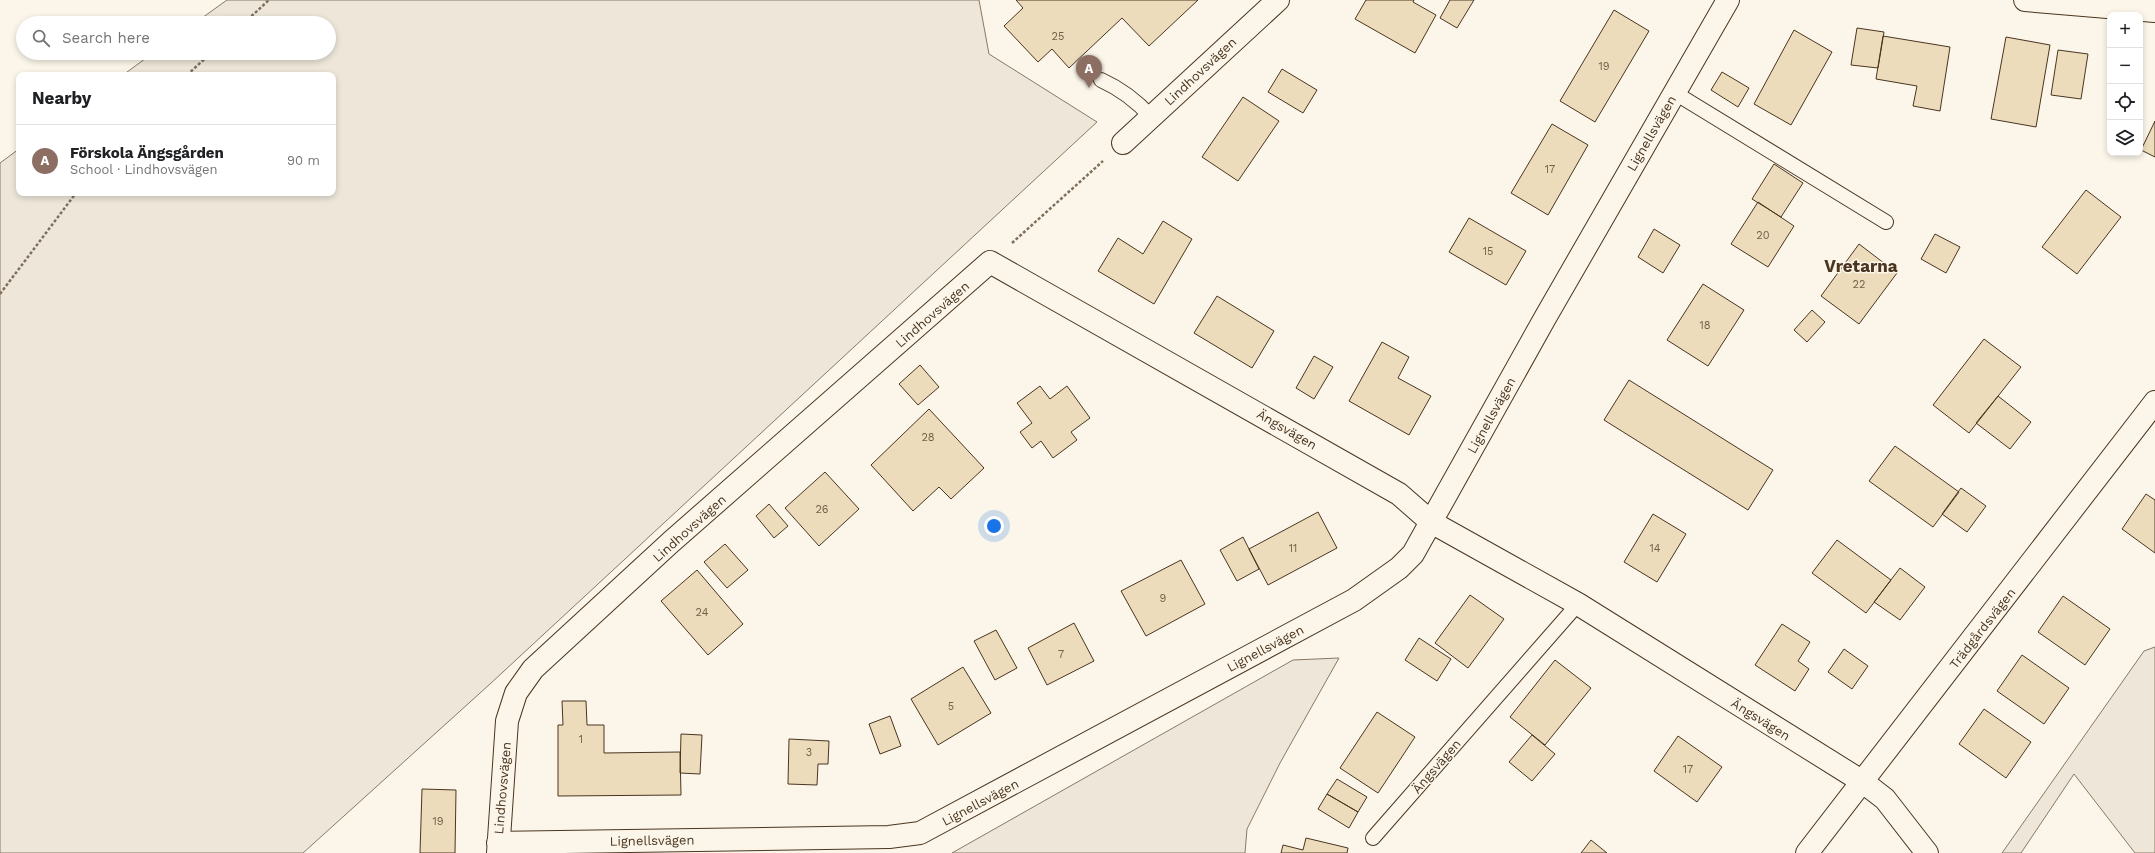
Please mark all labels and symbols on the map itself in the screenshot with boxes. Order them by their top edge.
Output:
house number: 25 [1052,30,1064,43]
street label: Lindhovsvägen [1161,34,1239,109]
pin: A [1076,55,1102,88]
house number: 19 [1598,60,1610,73]
street label: Lignellsvägen [1624,93,1679,174]
house number: 17 [1545,163,1555,176]
house number: 20 [1756,229,1770,242]
house number: 15 [1483,245,1493,258]
district label: Vretarna [1824,256,1898,276]
street label: Lindhovsvägen [892,278,972,351]
house number: 22 [1853,278,1865,291]
house number: 18 [1699,319,1711,332]
street label: Lignellsvägen [1464,375,1519,456]
street label: Ängsvägen [1254,406,1319,453]
house number: 28 [921,431,935,444]
street label: Lindhovsvägen [650,492,729,565]
house number: 26 [815,503,829,516]
your location [984,516,1004,536]
house number: 11 [1289,542,1297,555]
house number: 14 [1649,542,1661,555]
street label: Trädgårdsvägen [1946,585,2019,672]
house number: 9 [1160,592,1167,605]
house number: 24 [696,606,709,619]
street label: Lignellsvägen [1224,622,1306,675]
house number: 7 [1058,648,1064,661]
street label: Ängsvägen [1729,695,1793,743]
house number: 5 [948,700,954,713]
house number: 1 [579,733,583,746]
street label: Ängsvägen [1409,736,1464,796]
street label: Lindhovsvägen [491,741,514,835]
house number: 3 [806,746,812,759]
house number: 17 [1683,763,1693,776]
street label: Lignellsvägen [939,776,1021,829]
house number: 19 [432,815,444,828]
street label: Lignellsvägen [610,832,695,849]

